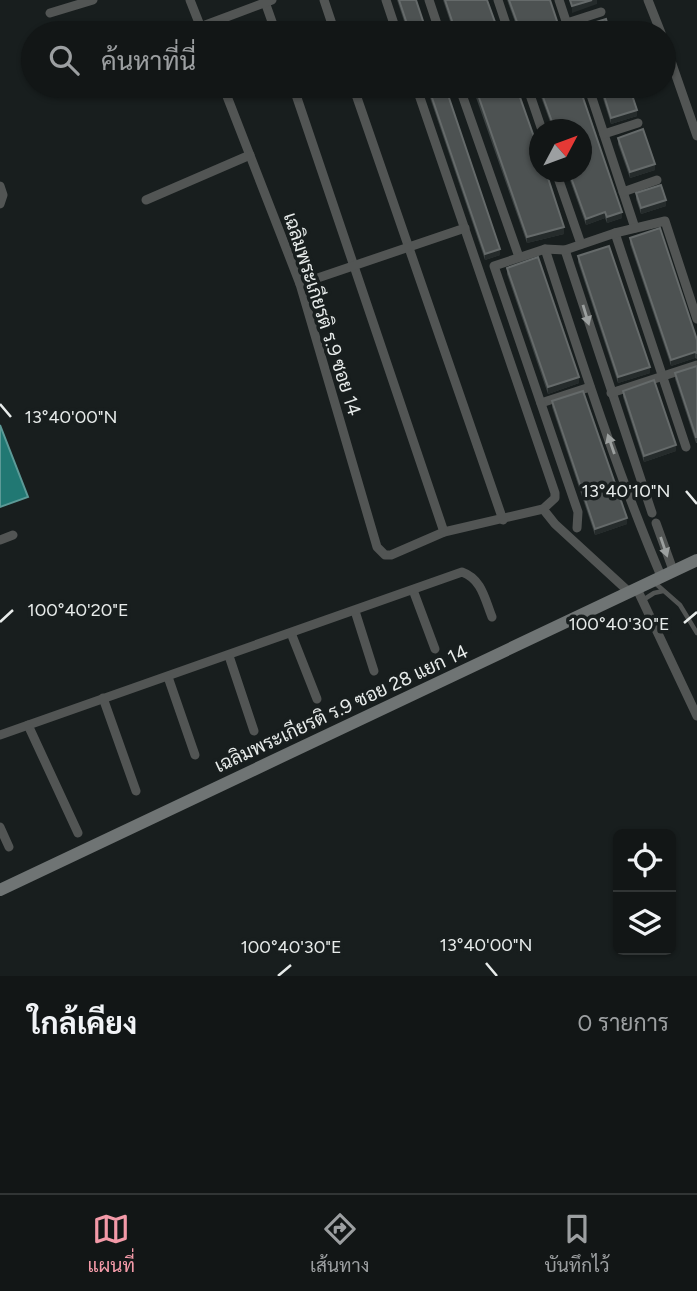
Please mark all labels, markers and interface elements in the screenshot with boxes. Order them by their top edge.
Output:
search box [21,21,676,98]
icon: search [45,41,83,79]
text: ค้นหาที่นี่ [101,45,196,77]
north arrow [529,119,592,182]
street label: เฉลิมพระเกียรติ ร.9 ซอย 14 [279,209,367,419]
one-way arrow [581,305,591,326]
text: 13°40'00"N [25,406,117,428]
one-way arrow [605,433,616,454]
text: 13°40'10"N [582,480,670,502]
one-way arrow [659,536,670,557]
text: 100°40'20"E [27,599,129,621]
text: 100°40'30"E [568,613,670,635]
street label: เฉลิมพระเกียรติ ร.9 ซอย 28 แยก 14 [211,639,472,777]
map controls [613,829,676,955]
button: locate [613,829,676,892]
button: layers [613,892,676,955]
text: 13°40'00"N [440,934,532,956]
text: 100°40'30"E [240,936,342,958]
text: ใกล้เคียง [28,1005,137,1042]
text: 0 รายการ [578,1009,669,1037]
tab: แผนที่ [88,1210,135,1277]
tab: เส้นทาง [310,1210,369,1277]
tab: บันทึกไว้ [544,1210,609,1277]

